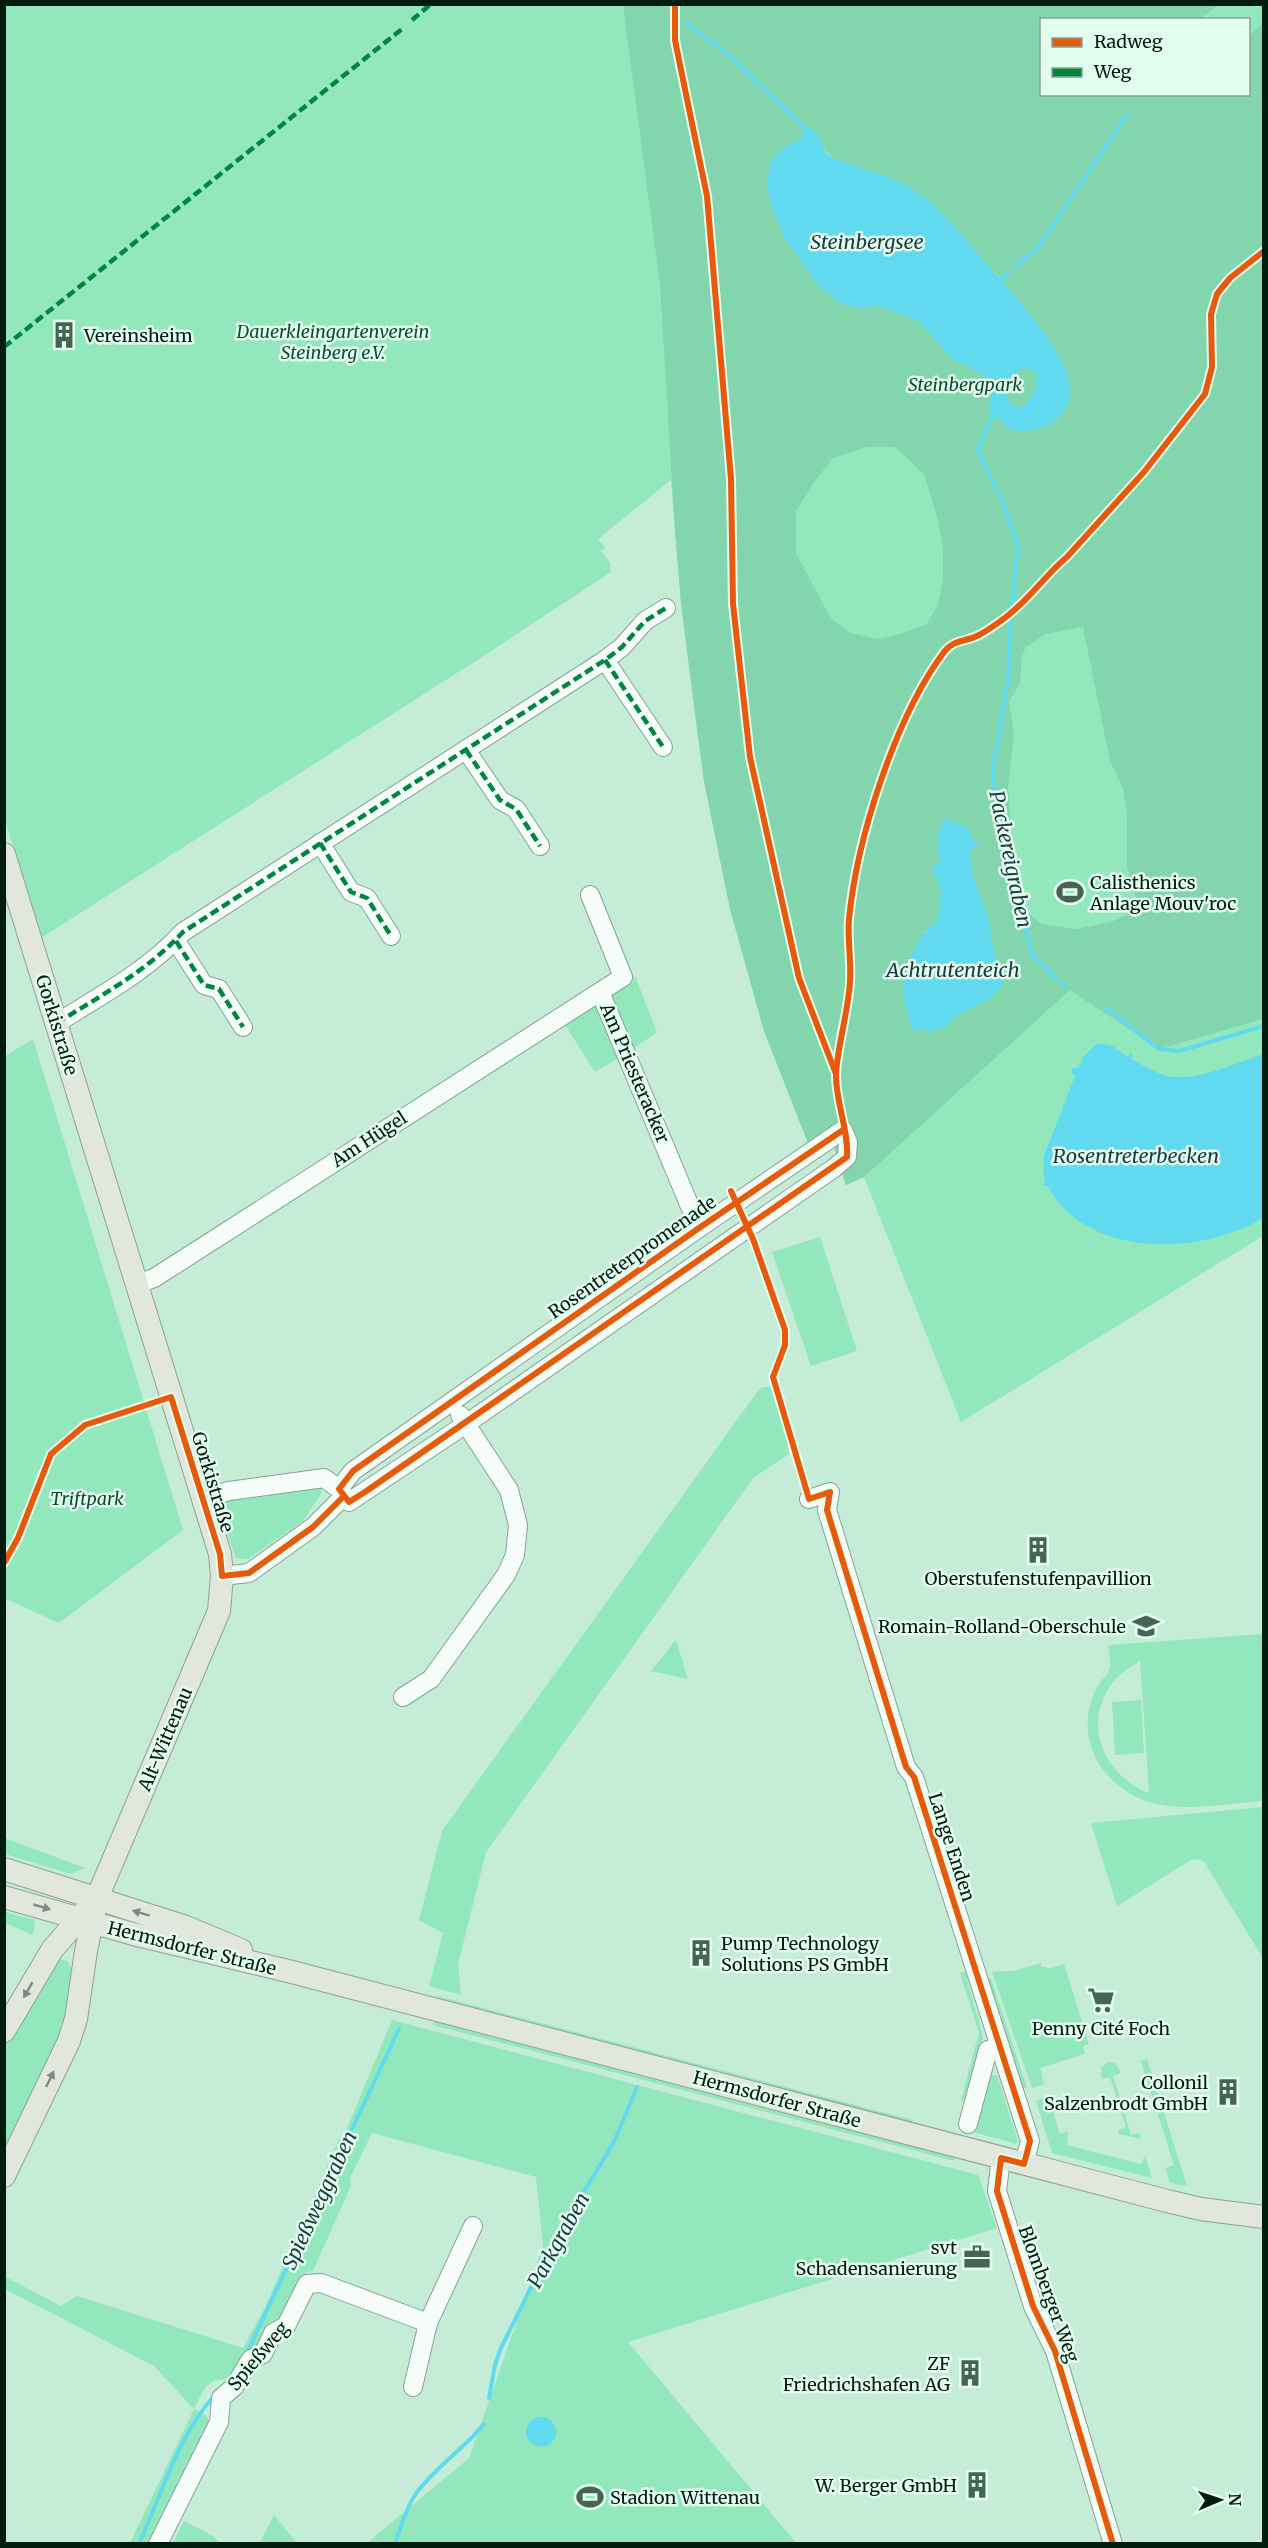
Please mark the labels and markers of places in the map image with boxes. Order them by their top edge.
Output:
building icon: Vereinsheim [49,320,79,350]
place label: Vereinsheim [83,324,193,347]
place label: Calisthenics Anlage Mouv'roc [1089,871,1236,915]
sports icon: Calisthenics Anlage Mouv'roc [1055,877,1085,907]
building icon: Oberstufenstufenpavillion [1023,1535,1053,1565]
place label: Oberstufenstufenpavillion [924,1567,1152,1590]
school or university icon: Romain-Rolland-Oberschule [1131,1611,1161,1641]
place label: Romain-Rolland-Oberschule [878,1615,1126,1638]
place label: Pump Technology Solutions PS GmbH [721,1932,889,1976]
building icon: Pump Technology Solutions PS GmbH [686,1938,716,1968]
supermarket icon: Penny Cité Foch [1086,1985,1116,2015]
place label: Penny Cité Foch [1032,2017,1170,2040]
place label: Collonil Salzenbrodt GmbH [1044,2071,1208,2115]
building icon: Collonil Salzenbrodt GmbH [1213,2077,1243,2107]
place label: svt Schadensanierung [795,2236,957,2280]
office icon: svt Schadensanierung [962,2242,992,2272]
place label: ZF Friedrichshafen AG [783,2352,950,2396]
building icon: ZF Friedrichshafen AG [955,2358,985,2388]
building icon: W. Berger GmbH [962,2470,992,2500]
place label: W. Berger GmbH [814,2474,957,2497]
sports icon: Stadion Wittenau [575,2482,605,2512]
place label: Stadion Wittenau [610,2486,760,2509]

